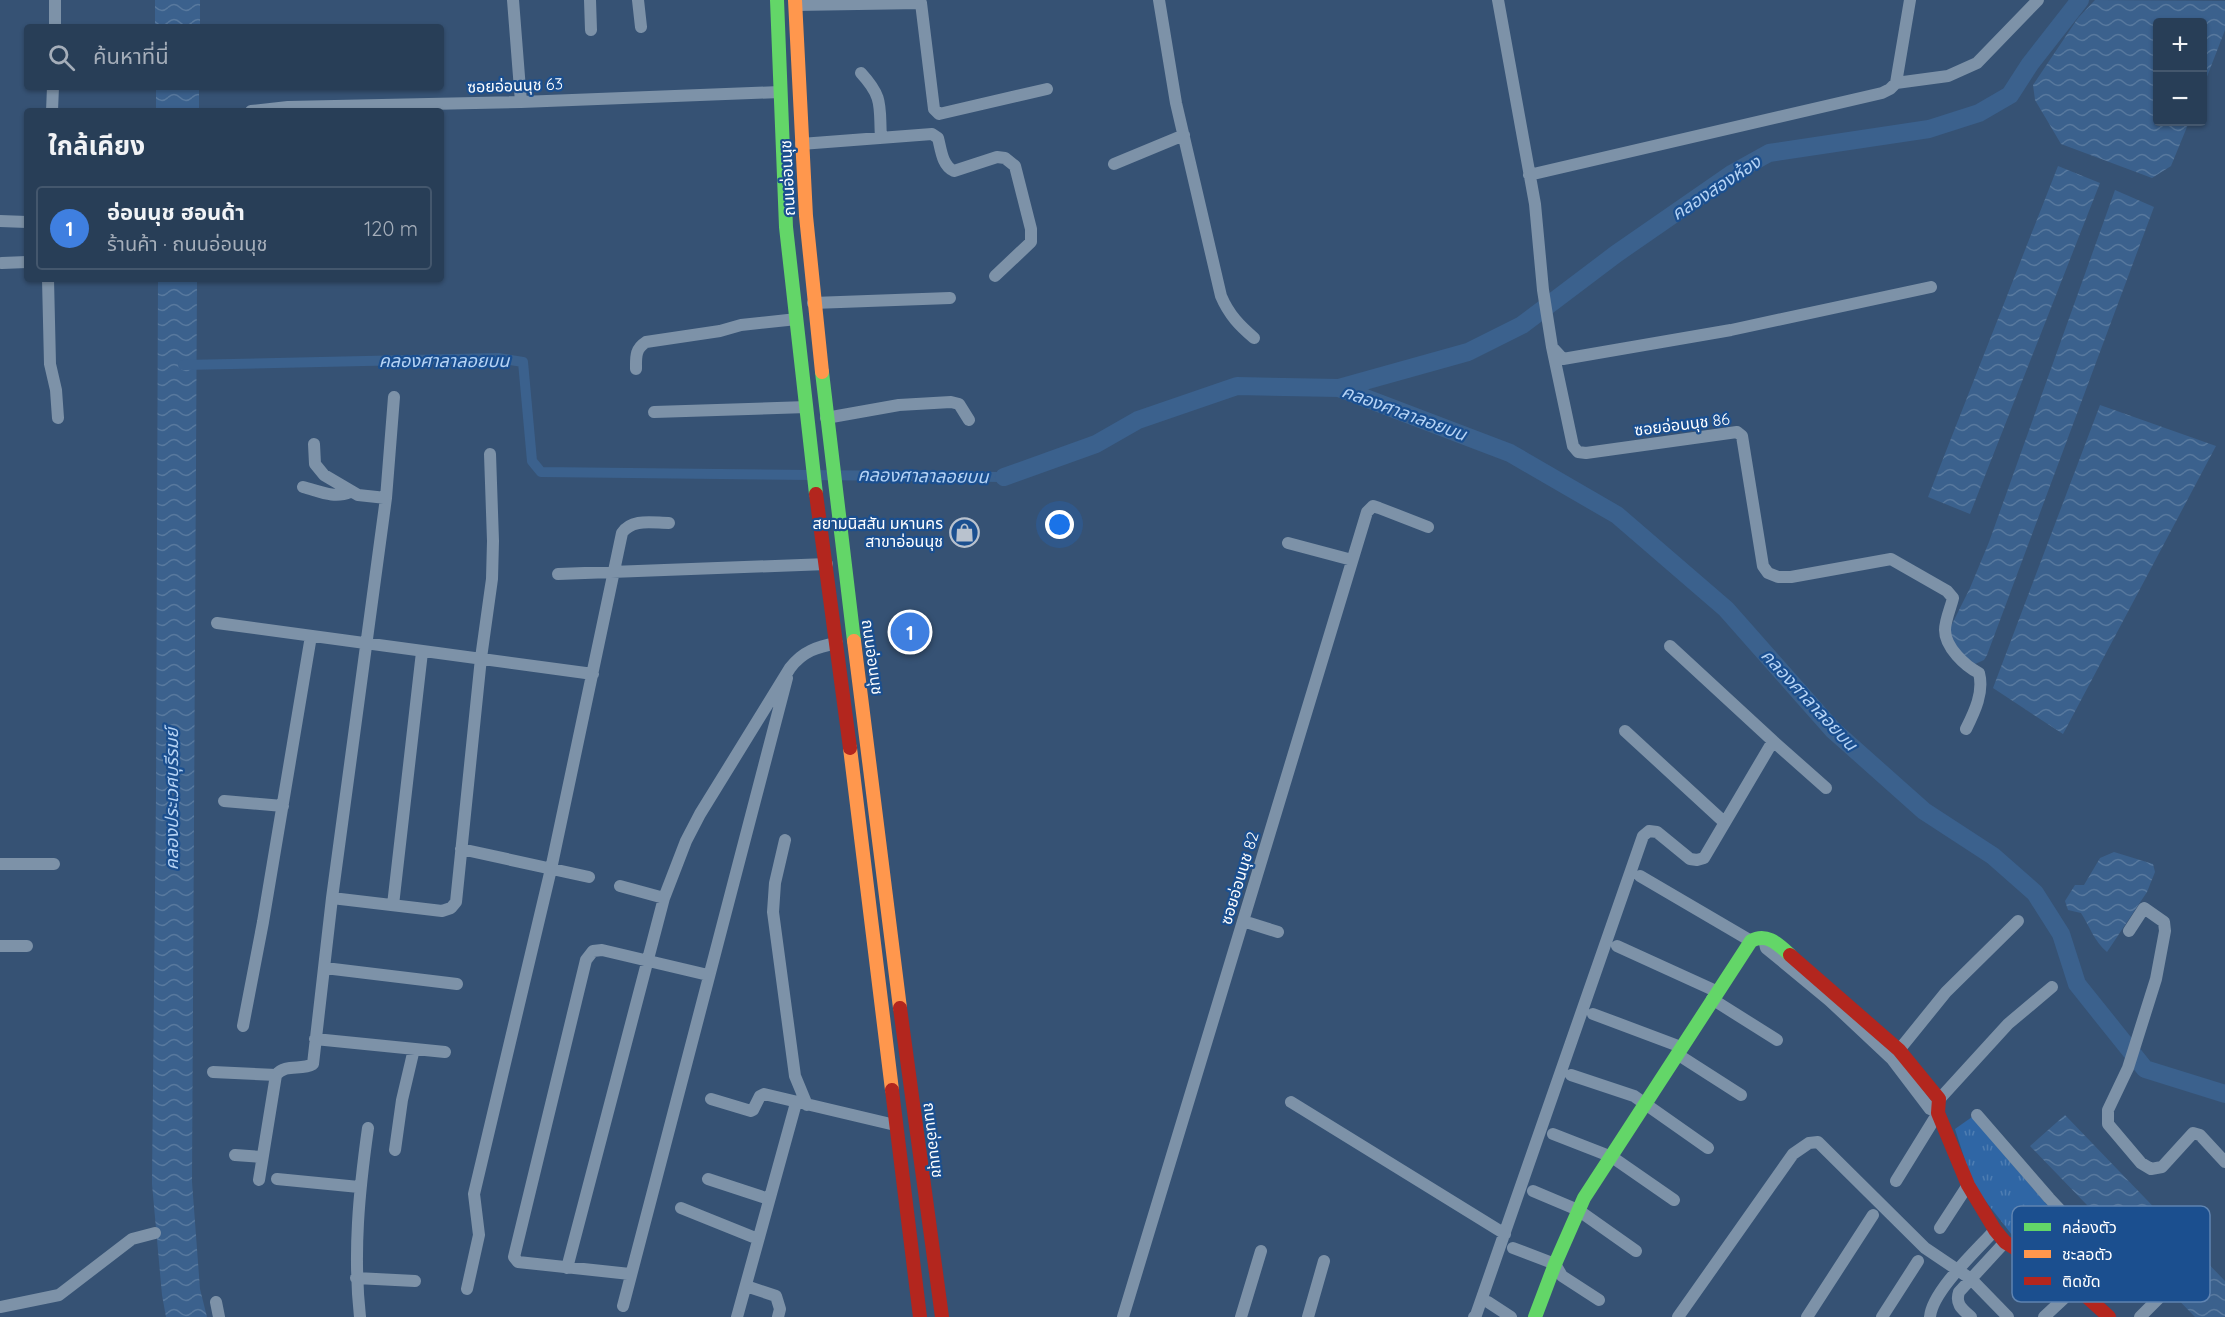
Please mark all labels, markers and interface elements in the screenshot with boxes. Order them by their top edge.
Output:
map controls [2153,18,2207,126]
button: + [2153,18,2207,72]
search box [24,24,444,90]
icon: search [45,41,78,74]
text: ค้นหาที่นี่ [93,42,169,70]
button: − [2153,72,2207,126]
street label: ซอยอ่อนนุช 63 [467,73,563,97]
text: ใกล้เคียง [48,129,145,162]
street label: ถนนอ่อนนุช [775,140,799,216]
water label: คลองสองห้อง [1667,149,1766,225]
text: อ่อนนุช ฮอนด้า [107,198,245,226]
text: 1 [66,216,73,241]
text: 120 m [364,216,418,241]
text: ร้านค้า · ถนนอ่อนนุช [107,231,267,256]
water label: คลองศาลาลอยบน [379,349,510,372]
water label: คลองศาลาลอยบน [1339,379,1470,446]
street label: ซอยอ่อนนุช 86 [1633,408,1731,440]
water label: คลองศาลาลอยบน [857,463,990,488]
your location [1045,510,1074,539]
place label: สยามนิสสัน มหานคร สาขาอ่อนนุช [813,513,943,551]
shop icon: สยามนิสสัน มหานคร สาขาอ่อนนุช [948,516,980,548]
pin: 1 [890,610,930,654]
street label: ถนนอ่อนนุช [858,618,888,696]
water label: คลองศาลาลอยบน [1756,644,1863,756]
water label: คลองประเวศบุรีรมย์ [160,725,183,870]
street label: ซอยอ่อนนุช 82 [1215,829,1263,927]
street label: ถนนอ่อนนุช [919,1101,949,1179]
legend [2012,1206,2210,1302]
text: คล่องตัว [2062,1217,2117,1237]
text: ชะลอตัว [2062,1244,2113,1264]
text: ติดขัด [2062,1271,2101,1291]

